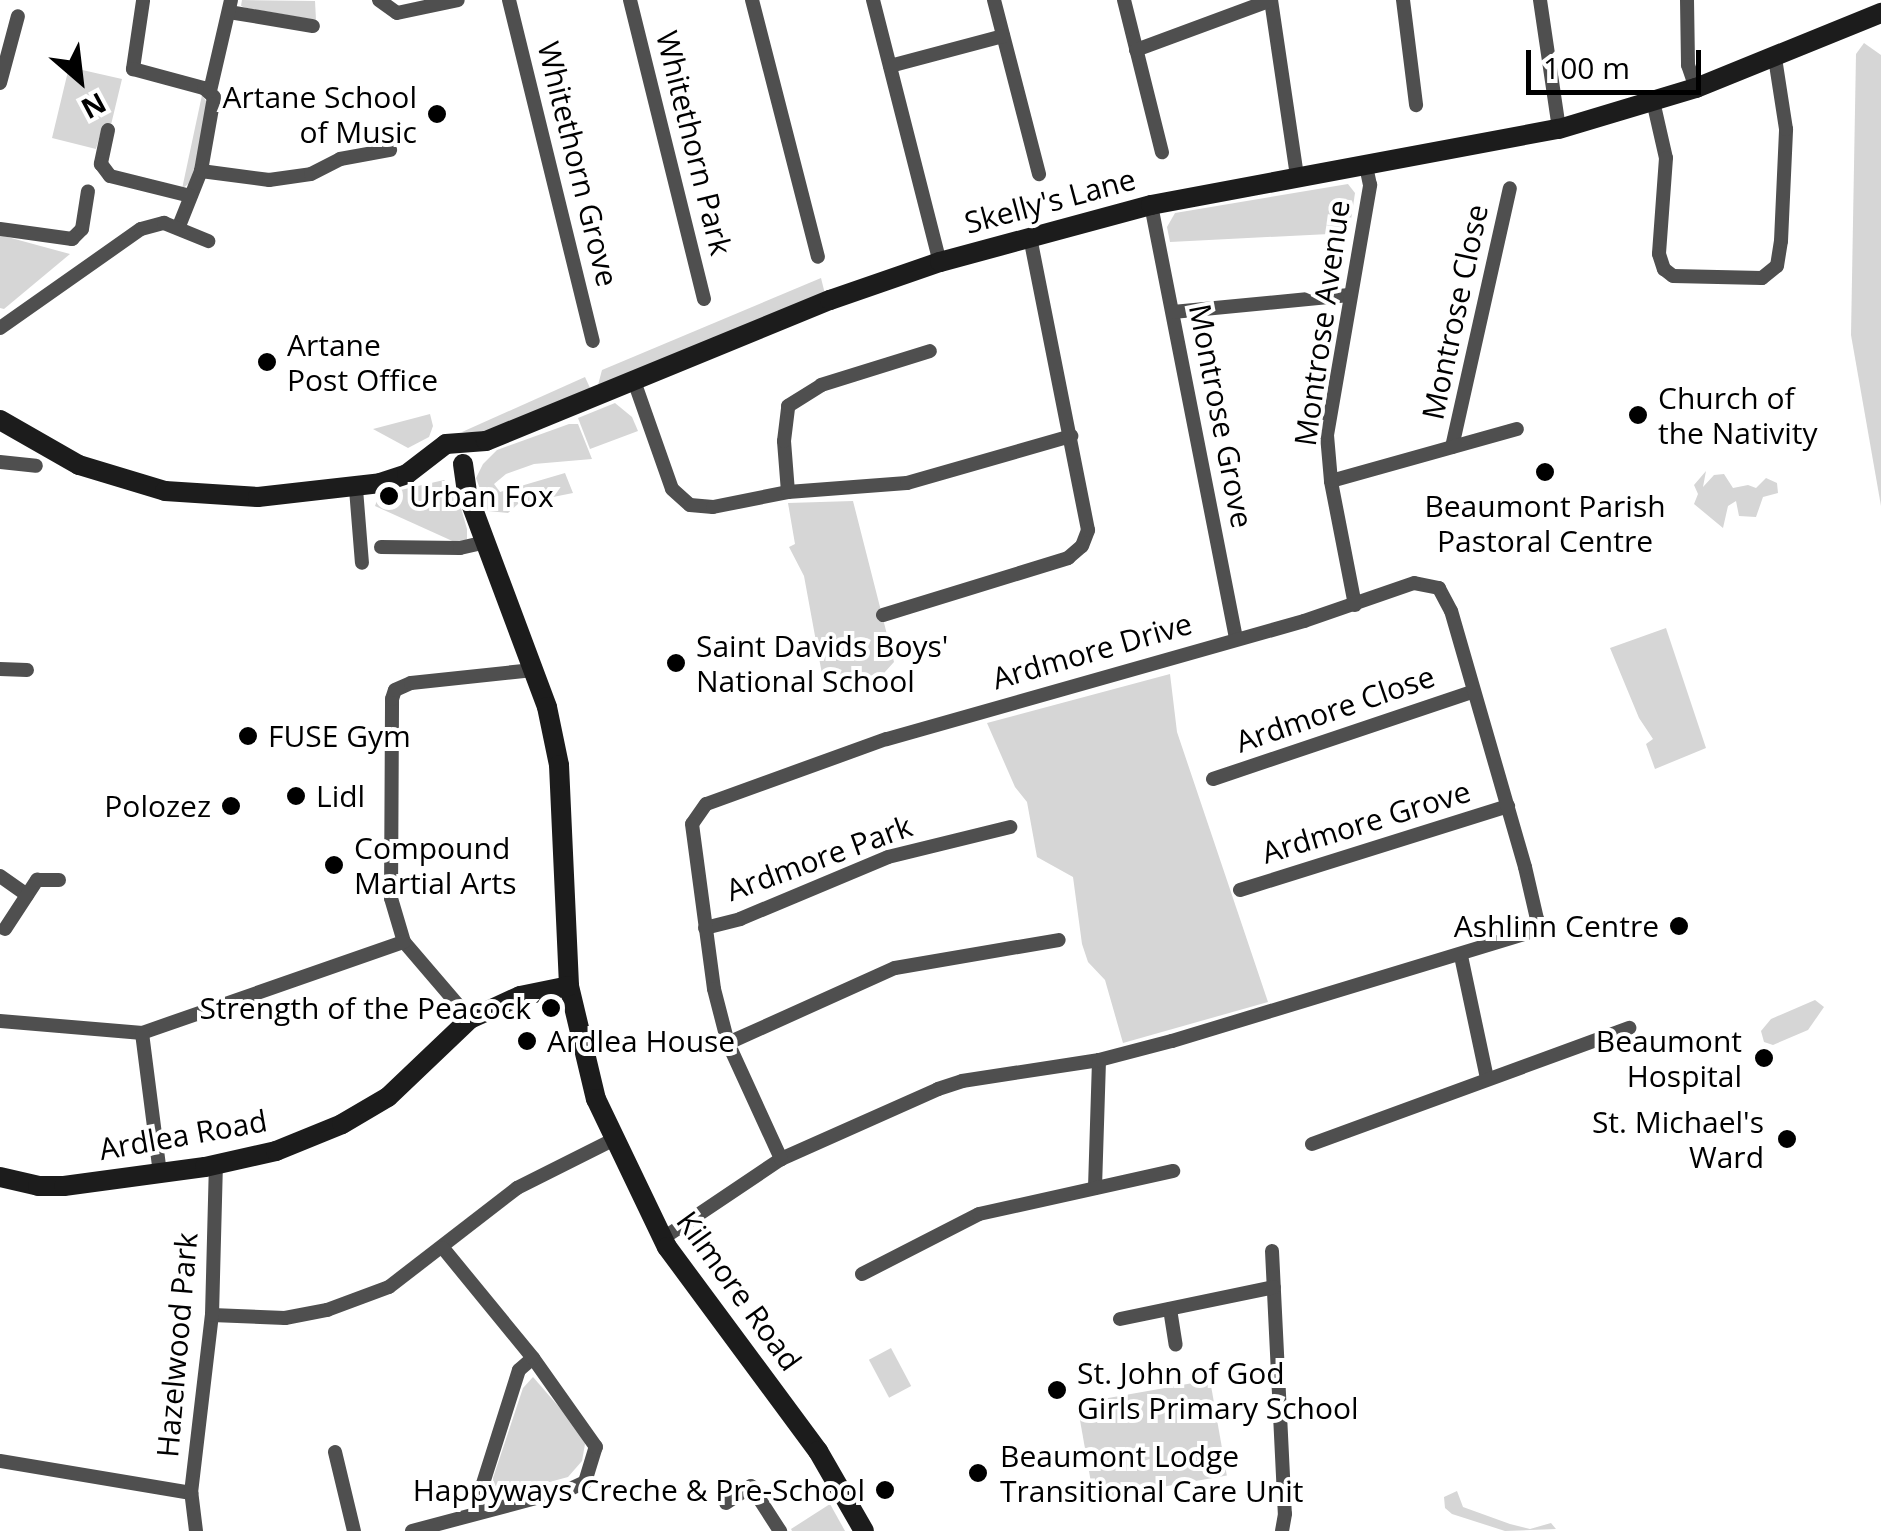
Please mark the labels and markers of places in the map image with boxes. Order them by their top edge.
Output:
place label: Artane School of Music [222,79,417,150]
marker: Artane School of Music [426,103,448,125]
place label: Artane Post Office [287,327,438,398]
marker: Artane Post Office [256,351,278,373]
place label: Church of the Nativity [1658,380,1818,450]
marker: Church of the Nativity [1627,404,1649,426]
marker: Beaumont Parish Pastoral Centre [1534,461,1556,483]
place label: Urban Fox [409,478,554,514]
marker: Urban Fox [378,485,400,507]
place label: Beaumont Parish Pastoral Centre [1424,488,1666,558]
place label: Saint Davids Boys' National School [696,628,948,698]
marker: Saint Davids Boys' National School [665,652,687,674]
place label: FUSE Gym [268,718,411,754]
marker: FUSE Gym [237,725,259,747]
place label: Lidl [316,778,365,814]
marker: Lidl [285,785,307,807]
place label: Polozez [104,788,211,824]
marker: Polozez [220,795,242,817]
place label: Compound Martial Arts [354,830,516,900]
marker: Compound Martial Arts [323,854,345,876]
place label: Ashlinn Centre [1454,908,1659,944]
marker: Ashlinn Centre [1668,915,1690,937]
place label: Strength of the Peacock [199,990,531,1026]
marker: Strength of the Peacock [540,997,562,1019]
place label: Ardlea House [547,1023,735,1059]
place label: Beaumont Hospital [1596,1023,1742,1094]
marker: Ardlea House [516,1030,538,1052]
marker: Beaumont Hospital [1751,1045,1777,1071]
place label: St. Michael's Ward [1592,1104,1764,1174]
marker: St. Michael's Ward [1774,1126,1800,1152]
place label: St. John of God Girls Primary School [1077,1355,1359,1426]
marker: St. John of God Girls Primary School [1046,1379,1068,1401]
place label: Beaumont Lodge Transitional Care Unit [1000,1438,1303,1508]
marker: Beaumont Lodge Transitional Care Unit [965,1460,991,1486]
place label: Happyways Creche & Pre-School [413,1472,865,1508]
marker: Happyways Creche & Pre-School [874,1479,896,1501]

